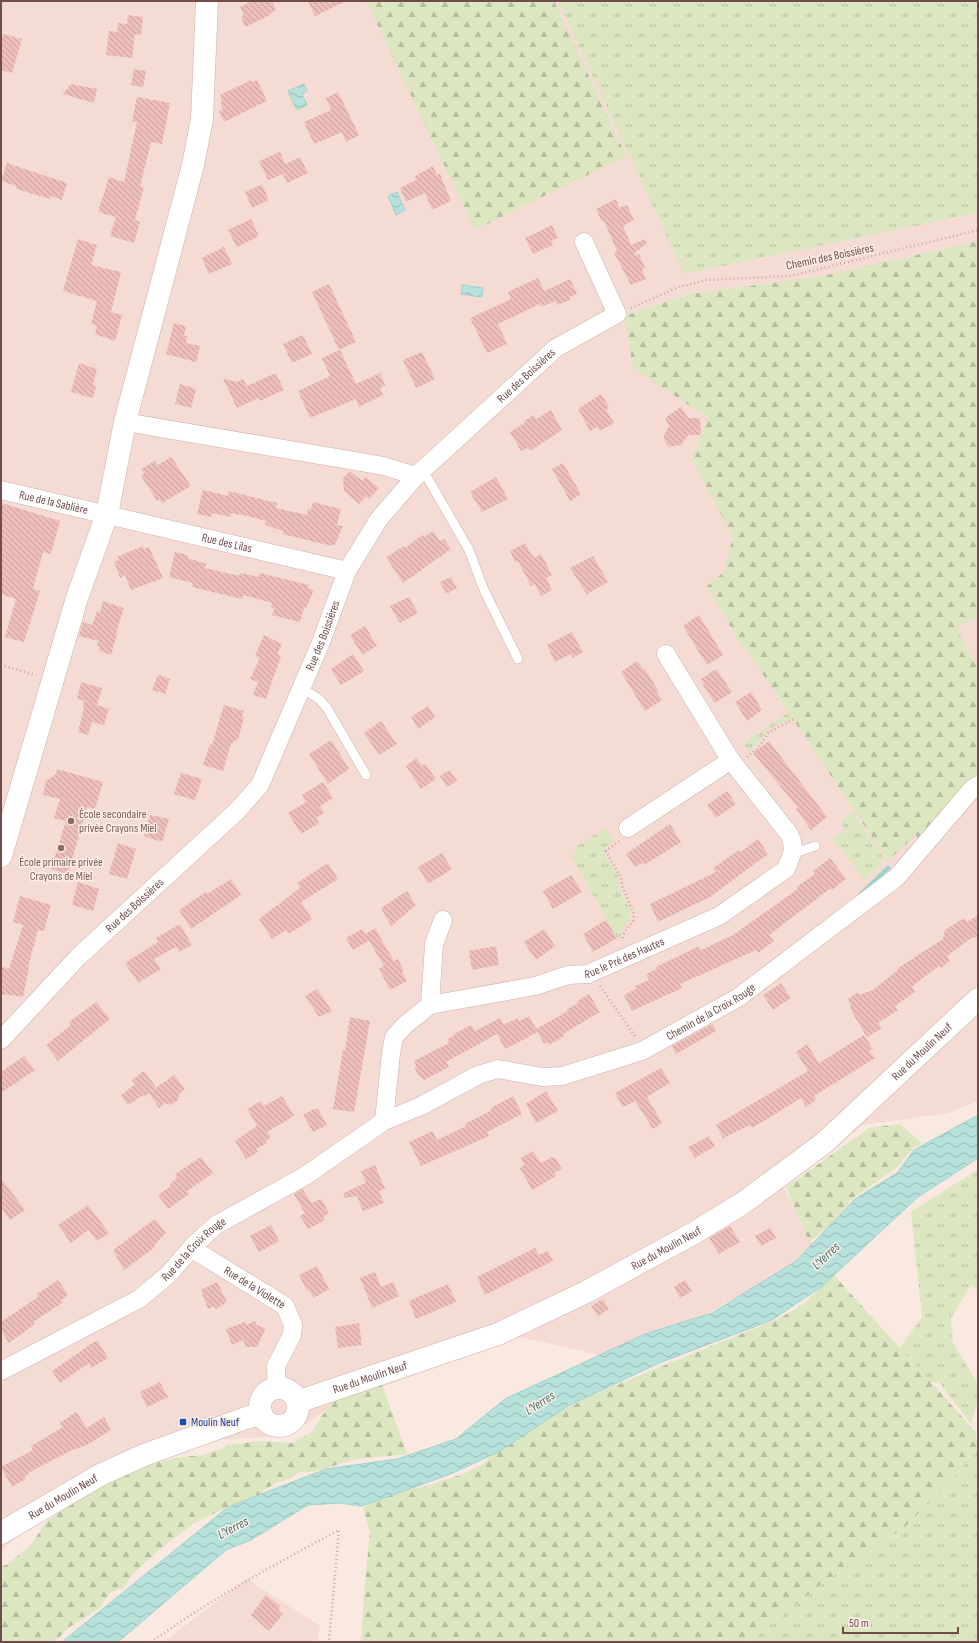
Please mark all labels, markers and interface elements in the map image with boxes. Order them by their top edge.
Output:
street label: Chemin des Boissières [785,240,875,274]
street label: Rue des Boissières [494,345,559,406]
street label: Rue de la Sablière [18,487,90,518]
street label: Rue des Lilas [200,530,254,556]
street label: Rue des Boissières [302,598,343,673]
place label: École secondaire privée Crayons Miel [79,807,157,836]
marker: École secondaire privée Crayons Miel [66,816,76,826]
marker: École primaire privée Crayons de Miel [56,843,66,853]
place label: École primaire privée Crayons de Miel [19,855,103,884]
street label: Rue des Boissières [102,875,167,936]
street label: Rue le Pré des Hautes [584,934,667,982]
street label: Chemin de la Croix Rouge [663,980,759,1044]
street label: Rue du Moulin Neuf [888,1019,956,1084]
street label: Rue de la Croix Rouge [158,1213,229,1285]
street label: Rue du Moulin Neuf [628,1223,704,1273]
water label: L'Yerres [809,1239,844,1273]
street label: Rue de la Violette [221,1263,289,1312]
street label: Rue du Moulin Neuf [331,1358,410,1397]
water label: L'Yerres [522,1387,558,1419]
place label: Moulin Neuf [191,1415,240,1430]
marker: Moulin Neuf [178,1417,188,1427]
street label: Rue du Moulin Neuf [26,1470,101,1523]
water label: L'Yerres [215,1513,251,1543]
scale bar [843,1609,958,1635]
text: 50 m [849,1616,869,1631]

